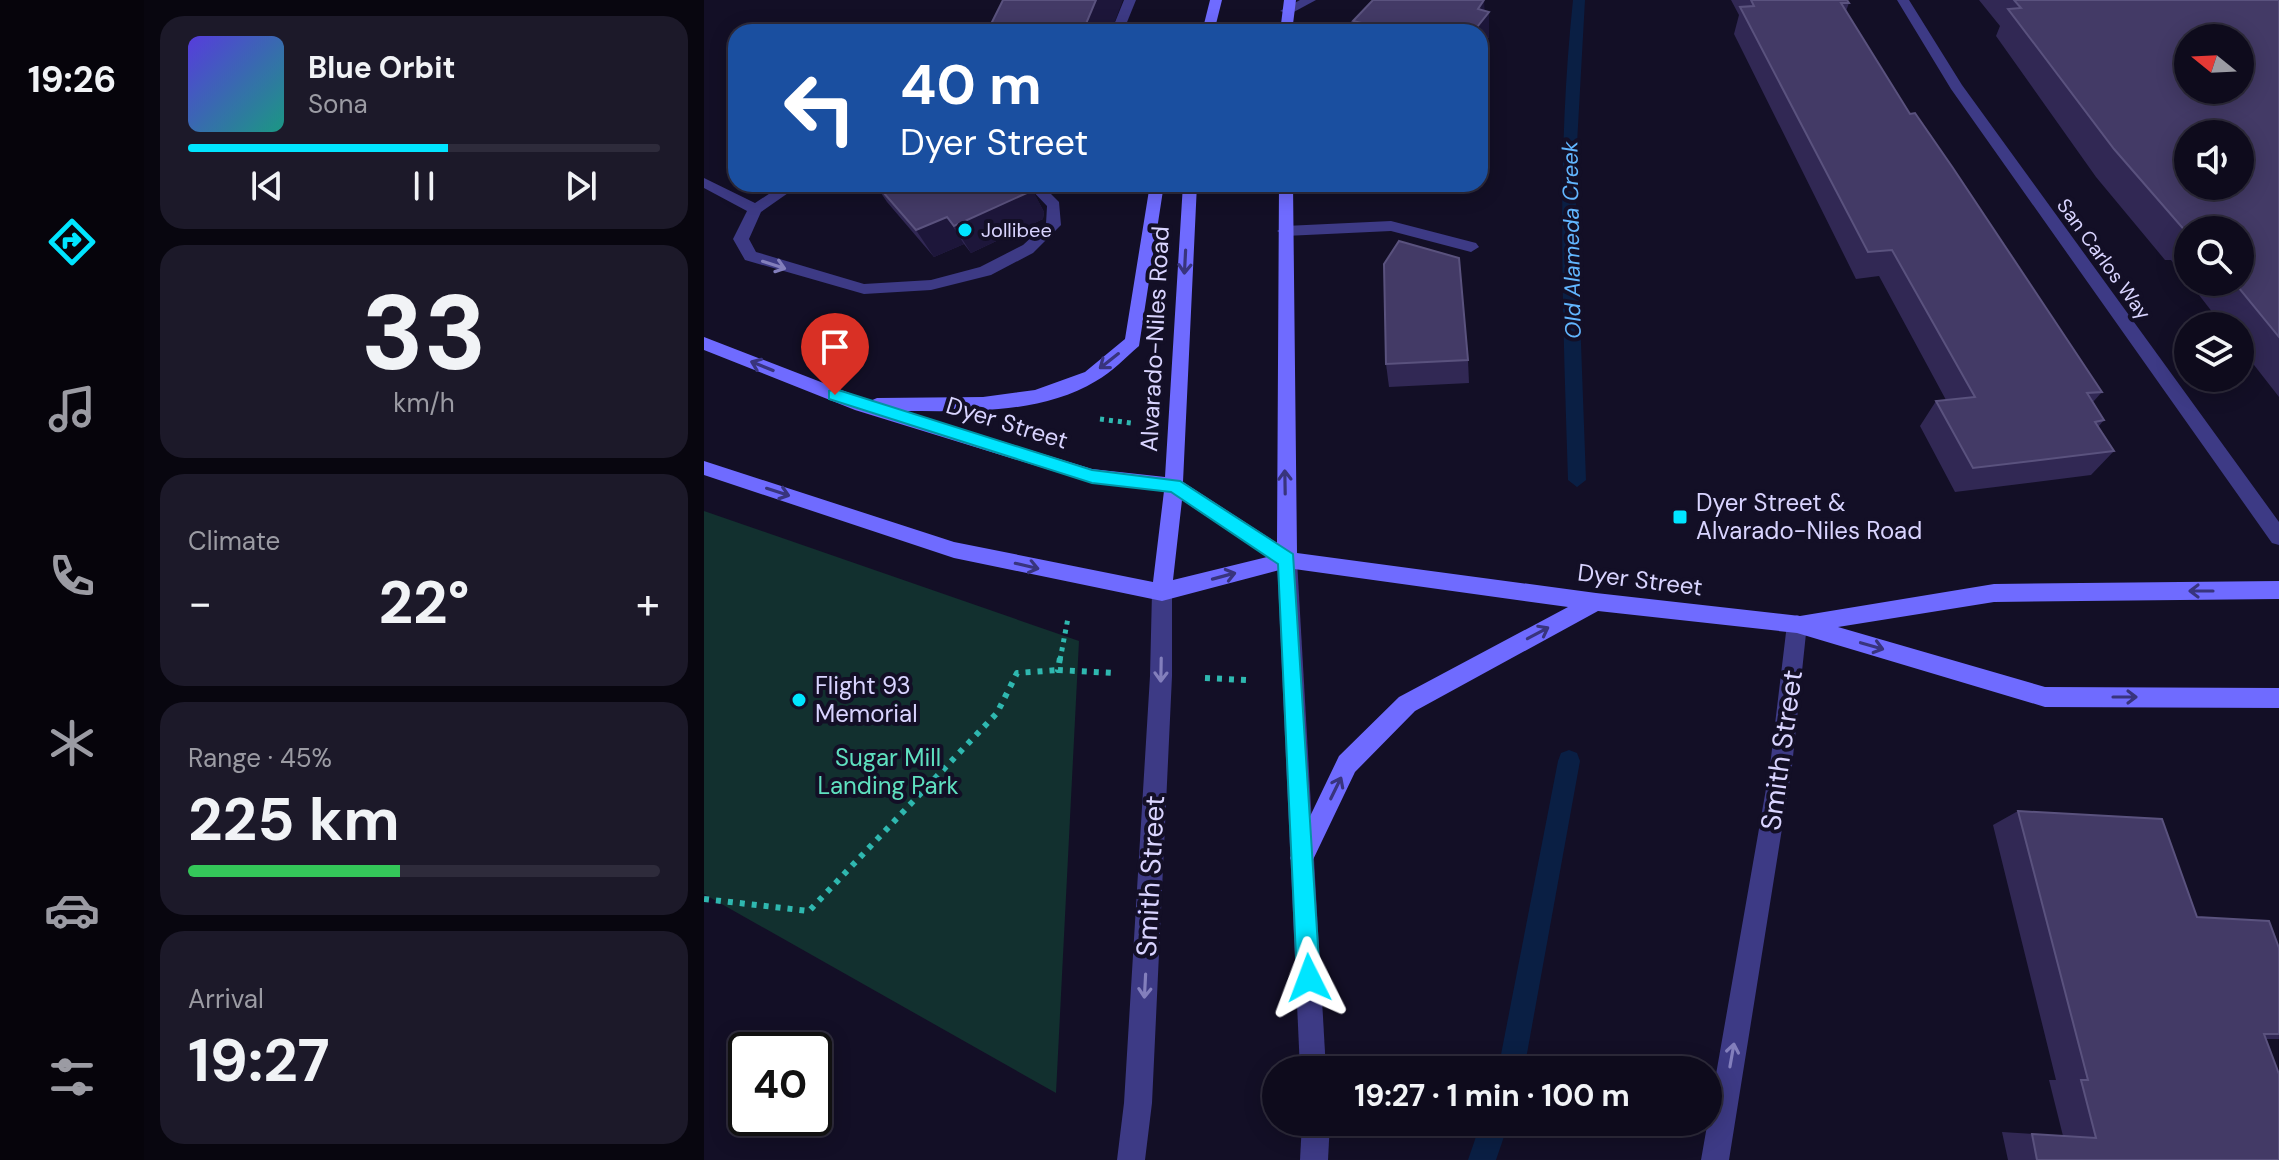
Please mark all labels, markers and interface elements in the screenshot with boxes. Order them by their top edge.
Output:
north arrow [2174,24,2254,104]
map controls [2174,24,2254,392]
text: Blue Orbit [308,48,455,87]
text: 40 m [900,48,1042,121]
text: 19:26 [28,56,116,103]
icon: left [768,56,872,160]
text: Sona [308,87,368,121]
text: Dyer Street [900,119,1088,166]
button: sound [2174,120,2254,200]
water label: Old Alameda Creek [1555,140,1588,339]
icon: previous [245,164,289,208]
icon: pause [402,164,446,208]
icon: next [559,164,603,208]
street label: San Carlos Way [2051,193,2157,325]
icon: directions [44,214,100,270]
button: search [2174,216,2254,296]
place label: Jollibee [981,217,1052,243]
marker: Jollibee [956,221,974,239]
street label: Alvarado-Niles Road [1133,225,1176,453]
one-way arrow [1177,248,1192,275]
one-way arrow [761,258,787,273]
text: 33 [361,266,487,401]
button: layers [2174,312,2254,392]
pin [801,313,869,395]
icon: arrive [813,325,857,369]
one-way arrow [1099,352,1120,369]
one-way arrow [750,358,775,372]
icon: music [44,381,100,437]
text: km/h [393,386,455,420]
street label: Dyer Street [943,389,1072,456]
one-way arrow [1277,469,1293,496]
one-way arrow [765,486,790,501]
place label: Dyer Street & Alvarado-Niles Road [1696,487,1922,546]
marker: Dyer Street & Alvarado-Niles Road [1671,508,1689,526]
text: Climate [188,524,280,558]
icon: phone [44,548,100,604]
street label: Dyer Street [1576,556,1704,603]
one-way arrow [1014,559,1040,574]
text: 22° [378,563,470,642]
one-way arrow [1211,568,1237,583]
text: − [188,574,212,632]
text: + [636,574,660,632]
one-way arrow [2188,583,2215,599]
one-way arrow [1526,625,1549,641]
one-way arrow [1859,639,1885,654]
one-way arrow [1153,656,1169,683]
street label: Smith Street [1752,667,1811,833]
place label: Flight 93 Memorial [815,670,917,729]
one-way arrow [2111,689,2138,705]
marker: Flight 93 Memorial [790,691,808,709]
icon: climate [44,715,100,771]
text: Range · 45% [188,741,332,775]
park label: Sugar Mill Landing Park [817,742,959,801]
one-way arrow [1329,776,1344,800]
text: 225 km [188,780,400,859]
street label: Smith Street [1128,794,1173,958]
icon: car [44,882,100,938]
position arrow [1267,936,1351,1020]
one-way arrow [1137,972,1152,999]
text: Arrival [188,982,264,1016]
text: 19:27 [188,1021,330,1100]
speed limit sign: 40 [728,1032,832,1136]
one-way arrow [1726,1043,1741,1069]
icon: filters [44,1049,100,1105]
text: 19:27 · 1 min · 100 m [1354,1076,1630,1115]

